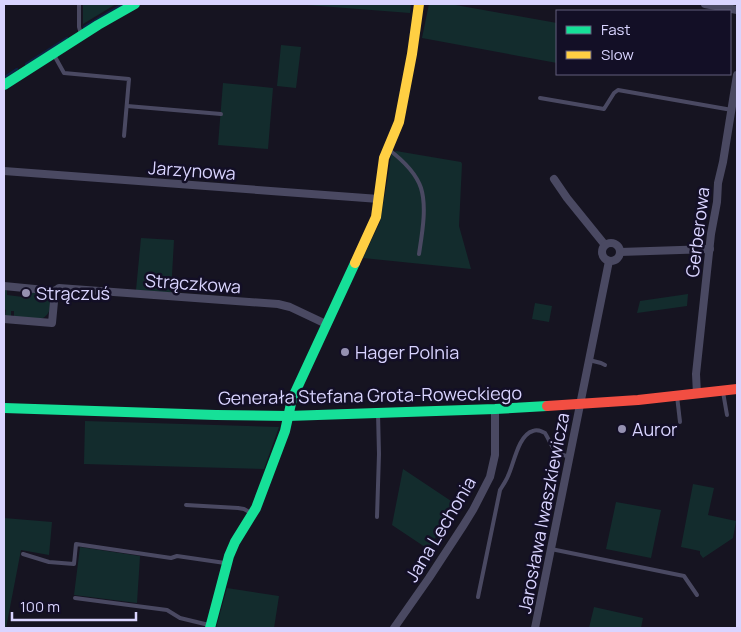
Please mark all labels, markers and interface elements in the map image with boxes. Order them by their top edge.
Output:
legend [556,10,731,75]
text: Fast [601,19,630,40]
text: Slow [601,44,634,65]
street label: Jarzynowa [147,155,237,185]
street label: Gerberowa [680,186,714,278]
street label: Strączkowa [144,268,242,298]
place label: Strączuś [36,281,110,305]
marker: Strączuś [20,287,32,299]
place label: Hager Polnia [355,340,459,364]
marker: Hager Polnia [339,346,351,358]
street label: Generała Stefana Grota-Roweckiego [218,380,522,410]
street label: Jarosława Iwaszkiewicza [512,410,574,616]
place label: Auror [632,417,678,441]
marker: Auror [616,423,628,435]
street label: Jana Lechonia [399,472,481,586]
scale bar [12,590,136,622]
text: 100 m [20,596,60,617]

